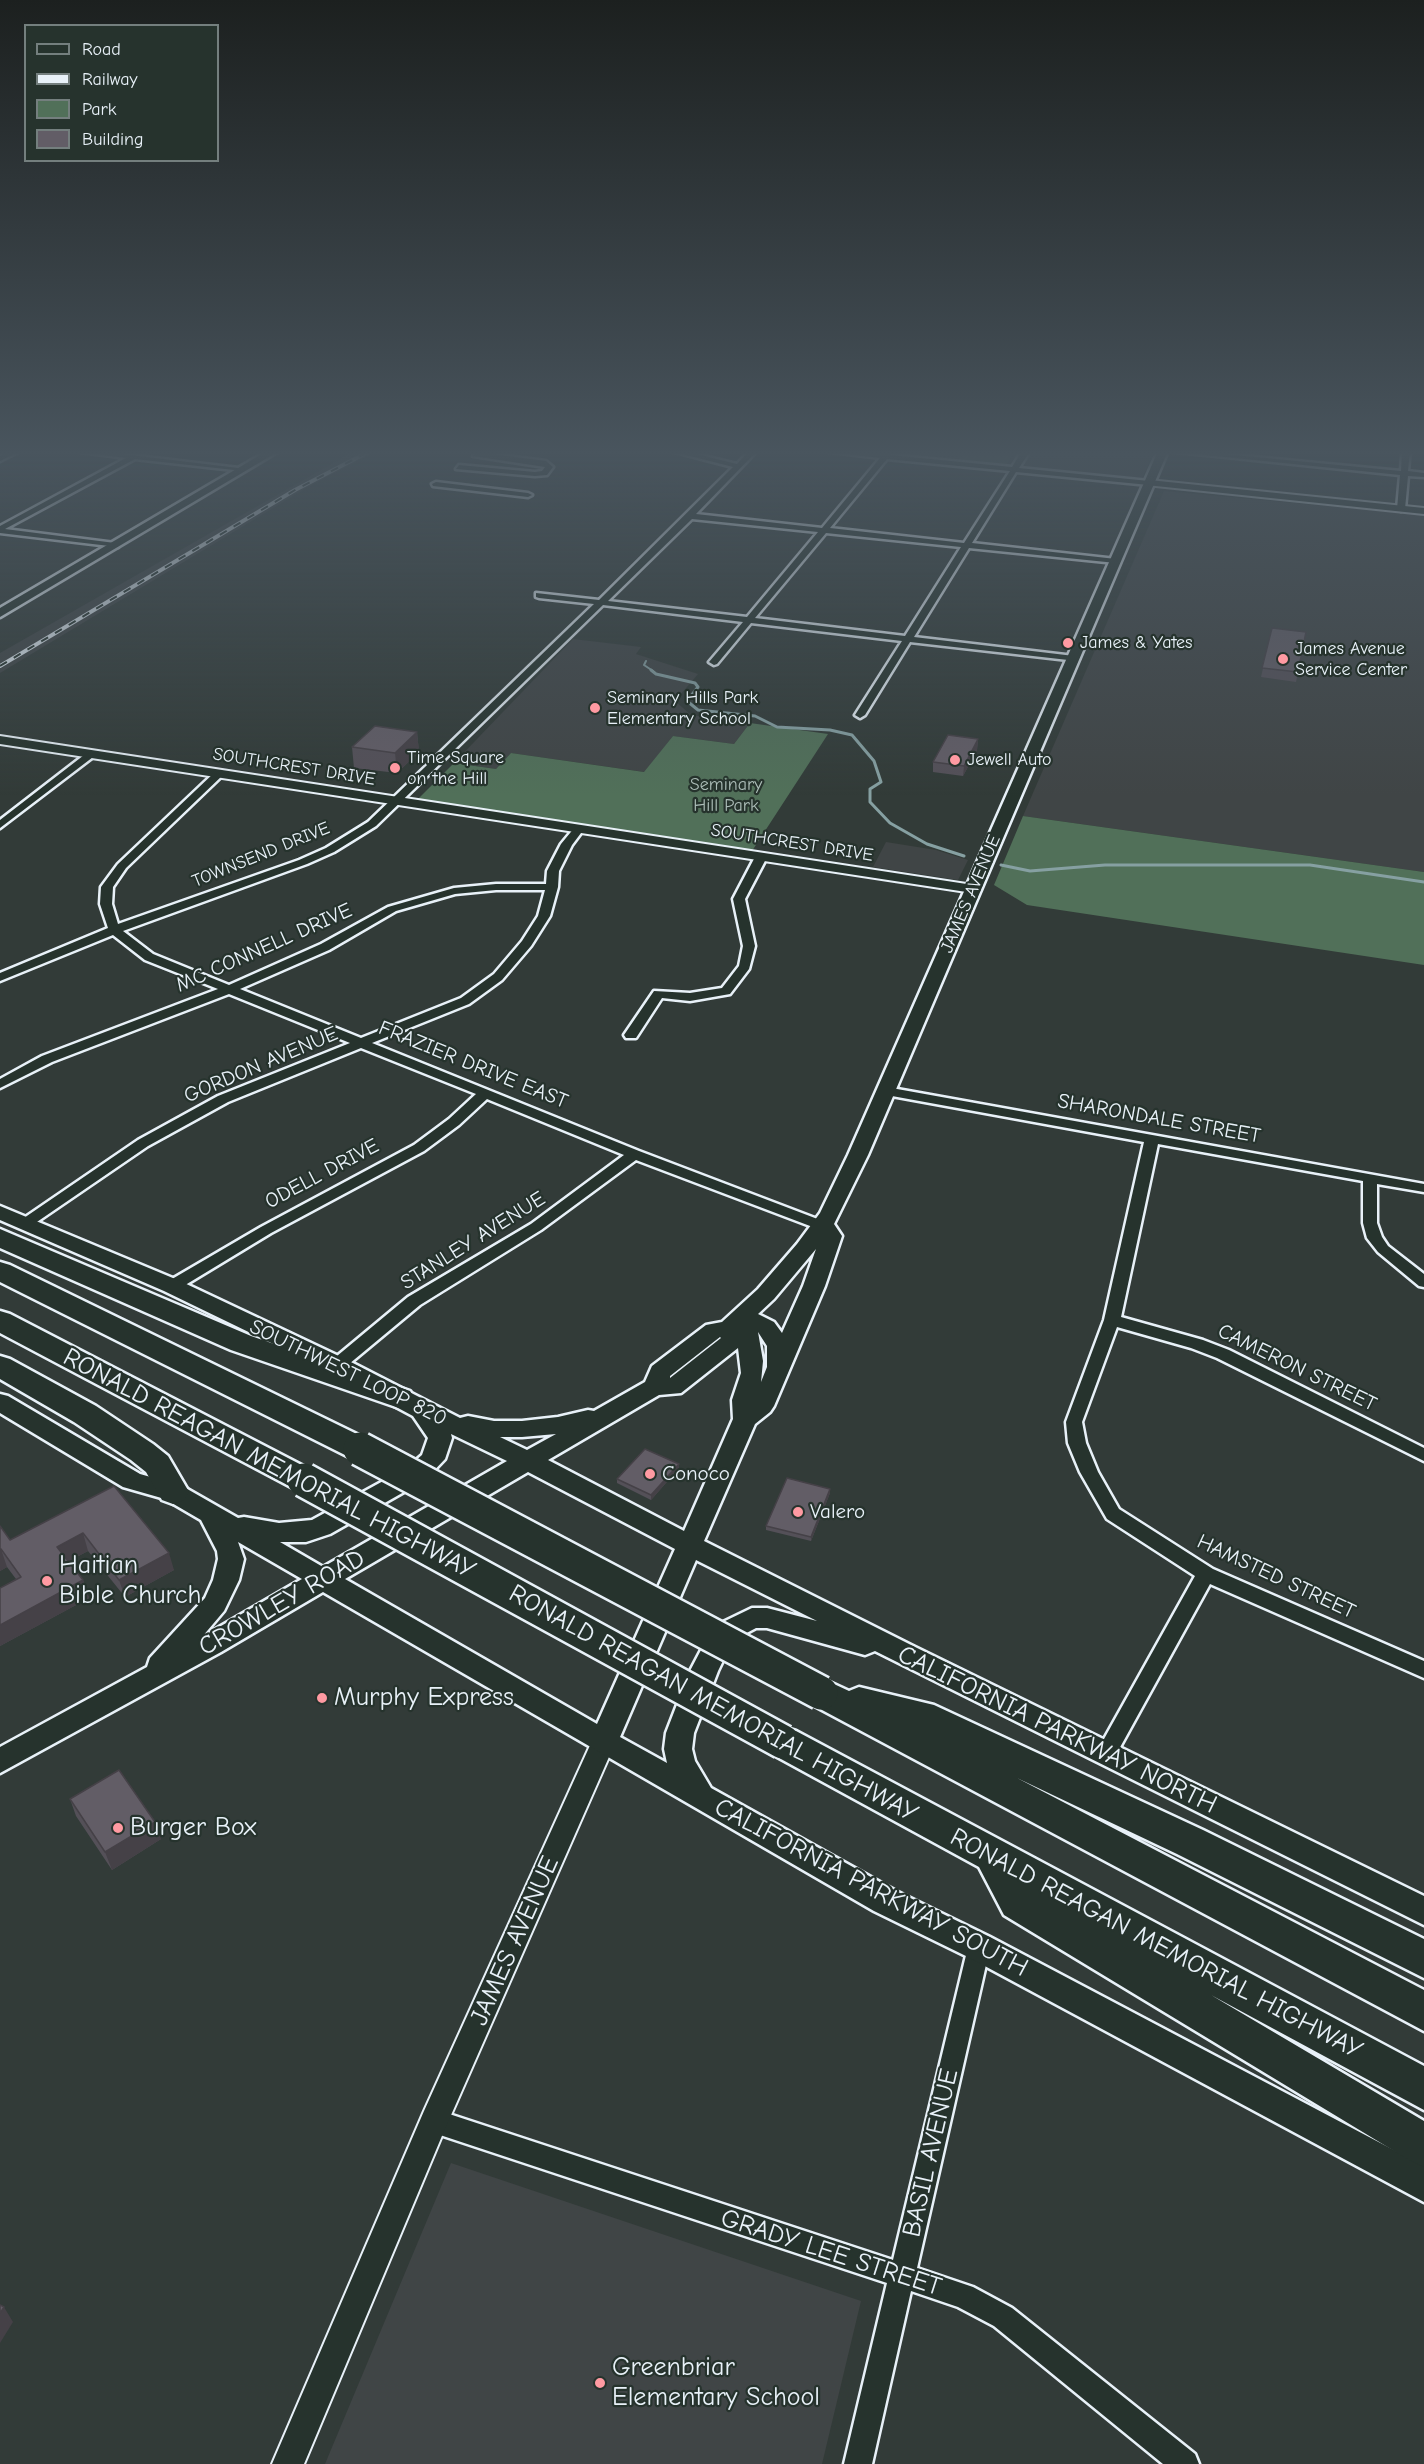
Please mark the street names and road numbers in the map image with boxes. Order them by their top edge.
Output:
street label: SOUTHCREST DRIVE [211,744,377,790]
street label: TOWNSEND DRIVE [189,818,333,892]
street label: SOUTHCREST DRIVE [709,820,875,866]
street label: JAMES AVENUE [936,832,1006,956]
street label: MC CONNELL DRIVE [172,898,356,998]
street label: FRAZIER DRIVE EAST [375,1016,571,1114]
street label: GORDON AVENUE [180,1021,342,1109]
street label: SHARONDALE STREET [1056,1089,1262,1149]
street label: ODELL DRIVE [261,1133,383,1215]
street label: STANLEY AVENUE [396,1186,550,1296]
street label: SOUTHWEST LOOP 820 [245,1314,451,1432]
street label: CAMERON STREET [1213,1319,1381,1417]
street label: RONALD REAGAN MEMORIAL HIGHWAY [58,1342,480,1586]
street label: HAMSTED STREET [1193,1529,1359,1625]
street label: CROWLEY ROAD [193,1543,371,1663]
street label: RONALD REAGAN MEMORIAL HIGHWAY [503,1578,923,1830]
street label: CALIFORNIA PARKWAY NORTH [892,1639,1222,1821]
street label: CALIFORNIA PARKWAY SOUTH [709,1792,1033,1984]
street label: RONALD REAGAN MEMORIAL HIGHWAY [945,1822,1367,2066]
street label: JAMES AVENUE [464,1852,566,2030]
street label: BASIL AVENUE [896,2066,966,2240]
street label: GRADY LEE STREET [717,2203,945,2303]

